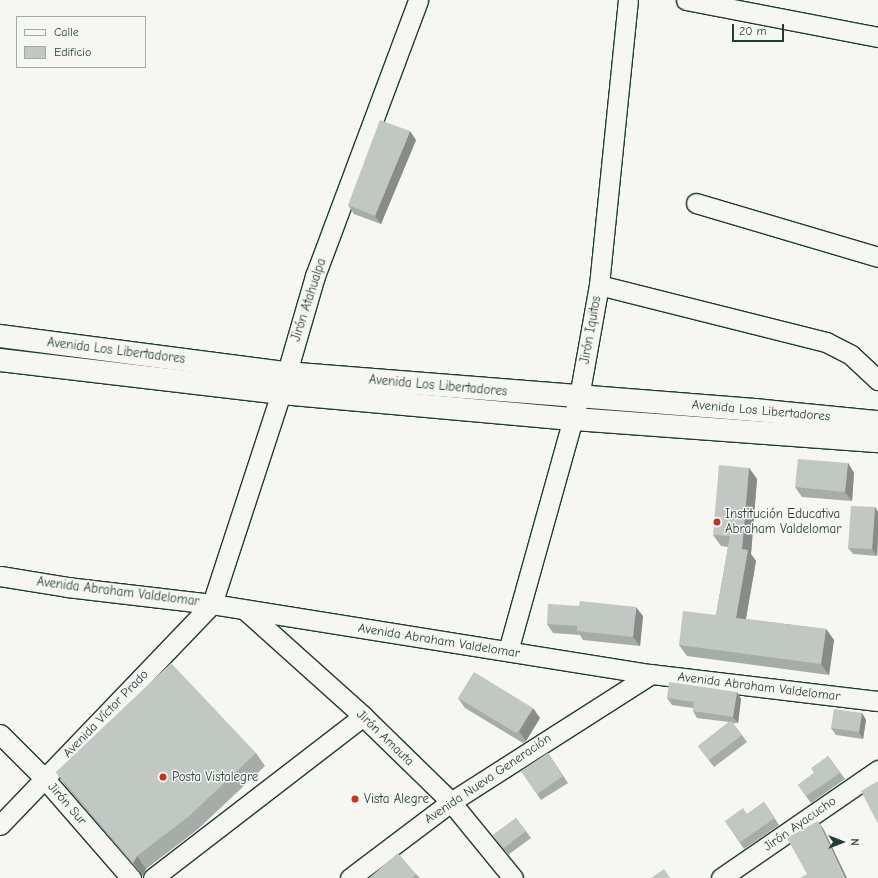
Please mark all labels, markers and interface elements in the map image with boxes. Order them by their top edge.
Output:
legend [16,16,146,68]
scale bar [734,16,786,42]
text: 20 m [739,24,767,38]
text: Calle [54,25,79,39]
text: Edificio [54,45,91,59]
street label: Jirón Atahualpa [288,256,330,344]
street label: Jirón Iquitos [577,295,605,365]
street label: Avenida Los Libertadores [46,335,186,367]
street label: Avenida Los Libertadores [368,372,508,400]
street label: Avenida Los Libertadores [691,397,831,425]
place label: Institución Educativa Abraham Valdelomar [725,507,841,538]
marker: Institución Educativa Abraham Valdelomar [712,517,722,527]
street label: Avenida Abraham Valdelomar [36,574,200,610]
street label: Avenida Abraham Valdelomar [357,620,521,662]
street label: Avenida Víctor Prado [60,667,152,761]
street label: Avenida Abraham Valdelomar [677,669,841,705]
street label: Jirón Amauta [353,707,417,769]
street label: Avenida Nueva Generación [422,731,554,827]
place label: Posta Vistalegre [172,769,258,785]
marker: Posta Vistalegre [157,771,169,783]
street label: Jirón Sur [44,780,90,828]
place label: Vista Alegre [364,791,429,807]
marker: Vista Alegre [349,793,361,805]
street label: Jirón Ayacucho [761,793,839,855]
north arrow [822,822,862,862]
text: N [848,838,861,846]

